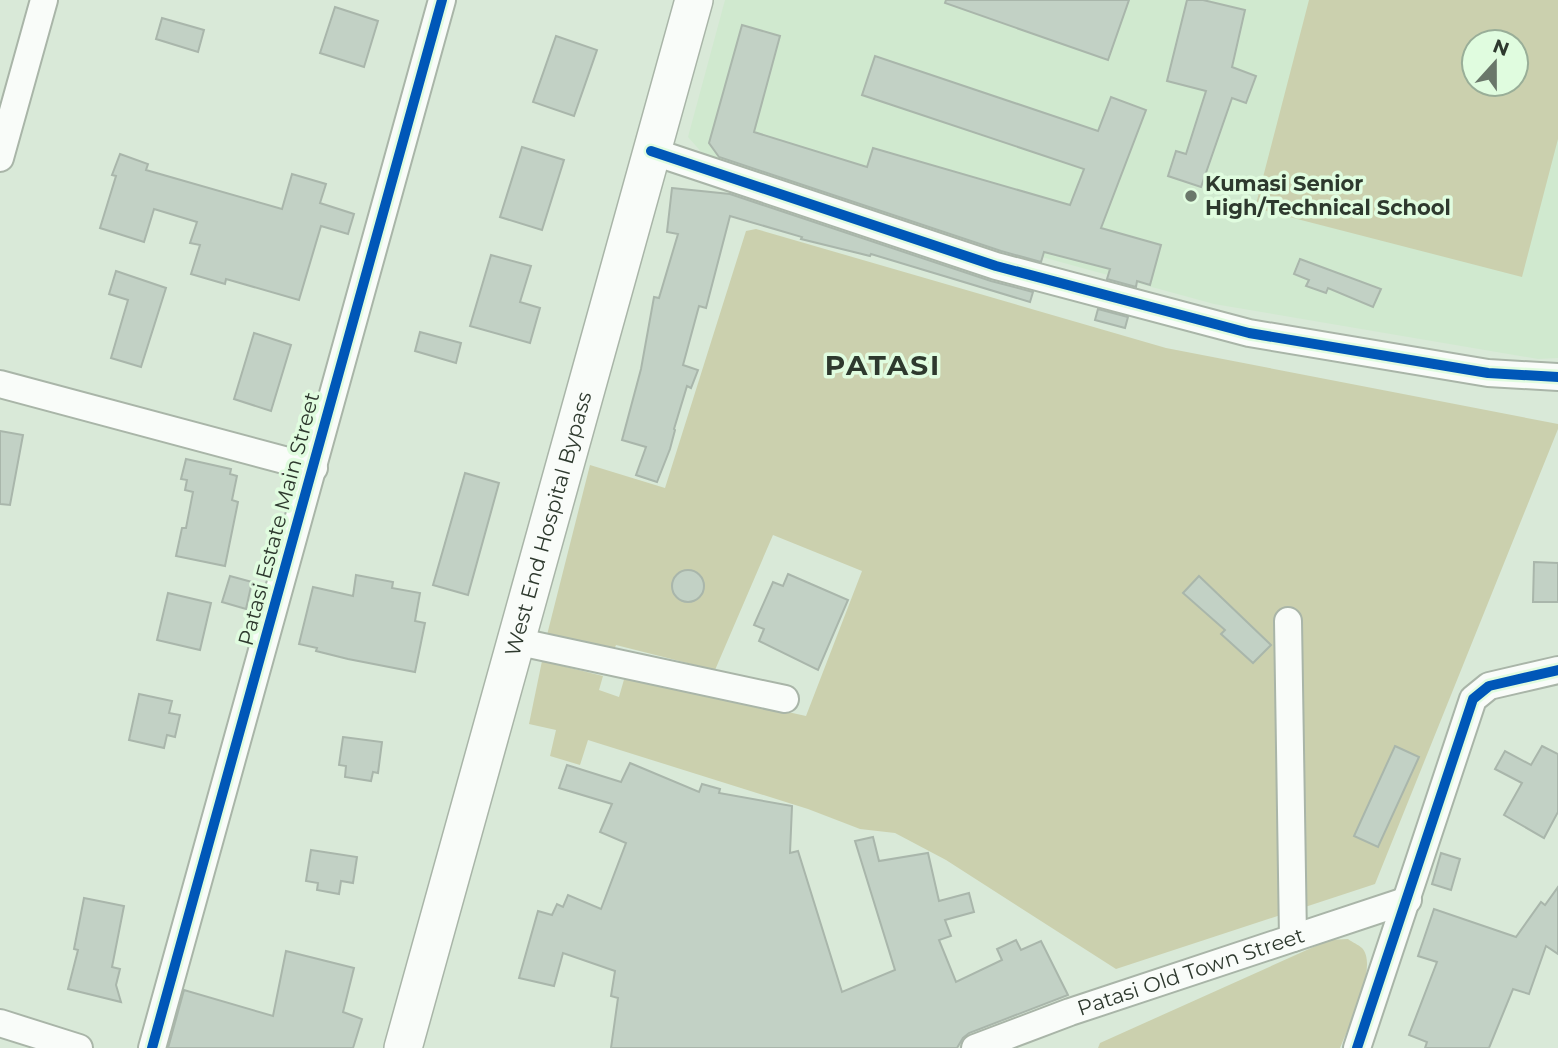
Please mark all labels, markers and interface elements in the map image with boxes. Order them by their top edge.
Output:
north arrow [1460,28,1530,98]
text: N [1490,34,1512,61]
place label: Kumasi Senior High/Technical School [1205,171,1451,220]
marker: Kumasi Senior High/Technical School [1183,188,1199,204]
district label: PATASI [825,348,941,382]
street label: Patasi Estate Main Street [233,389,324,648]
street label: West End Hospital Bypass [499,389,597,659]
street label: Patasi Old Town Street [1074,922,1307,1021]

